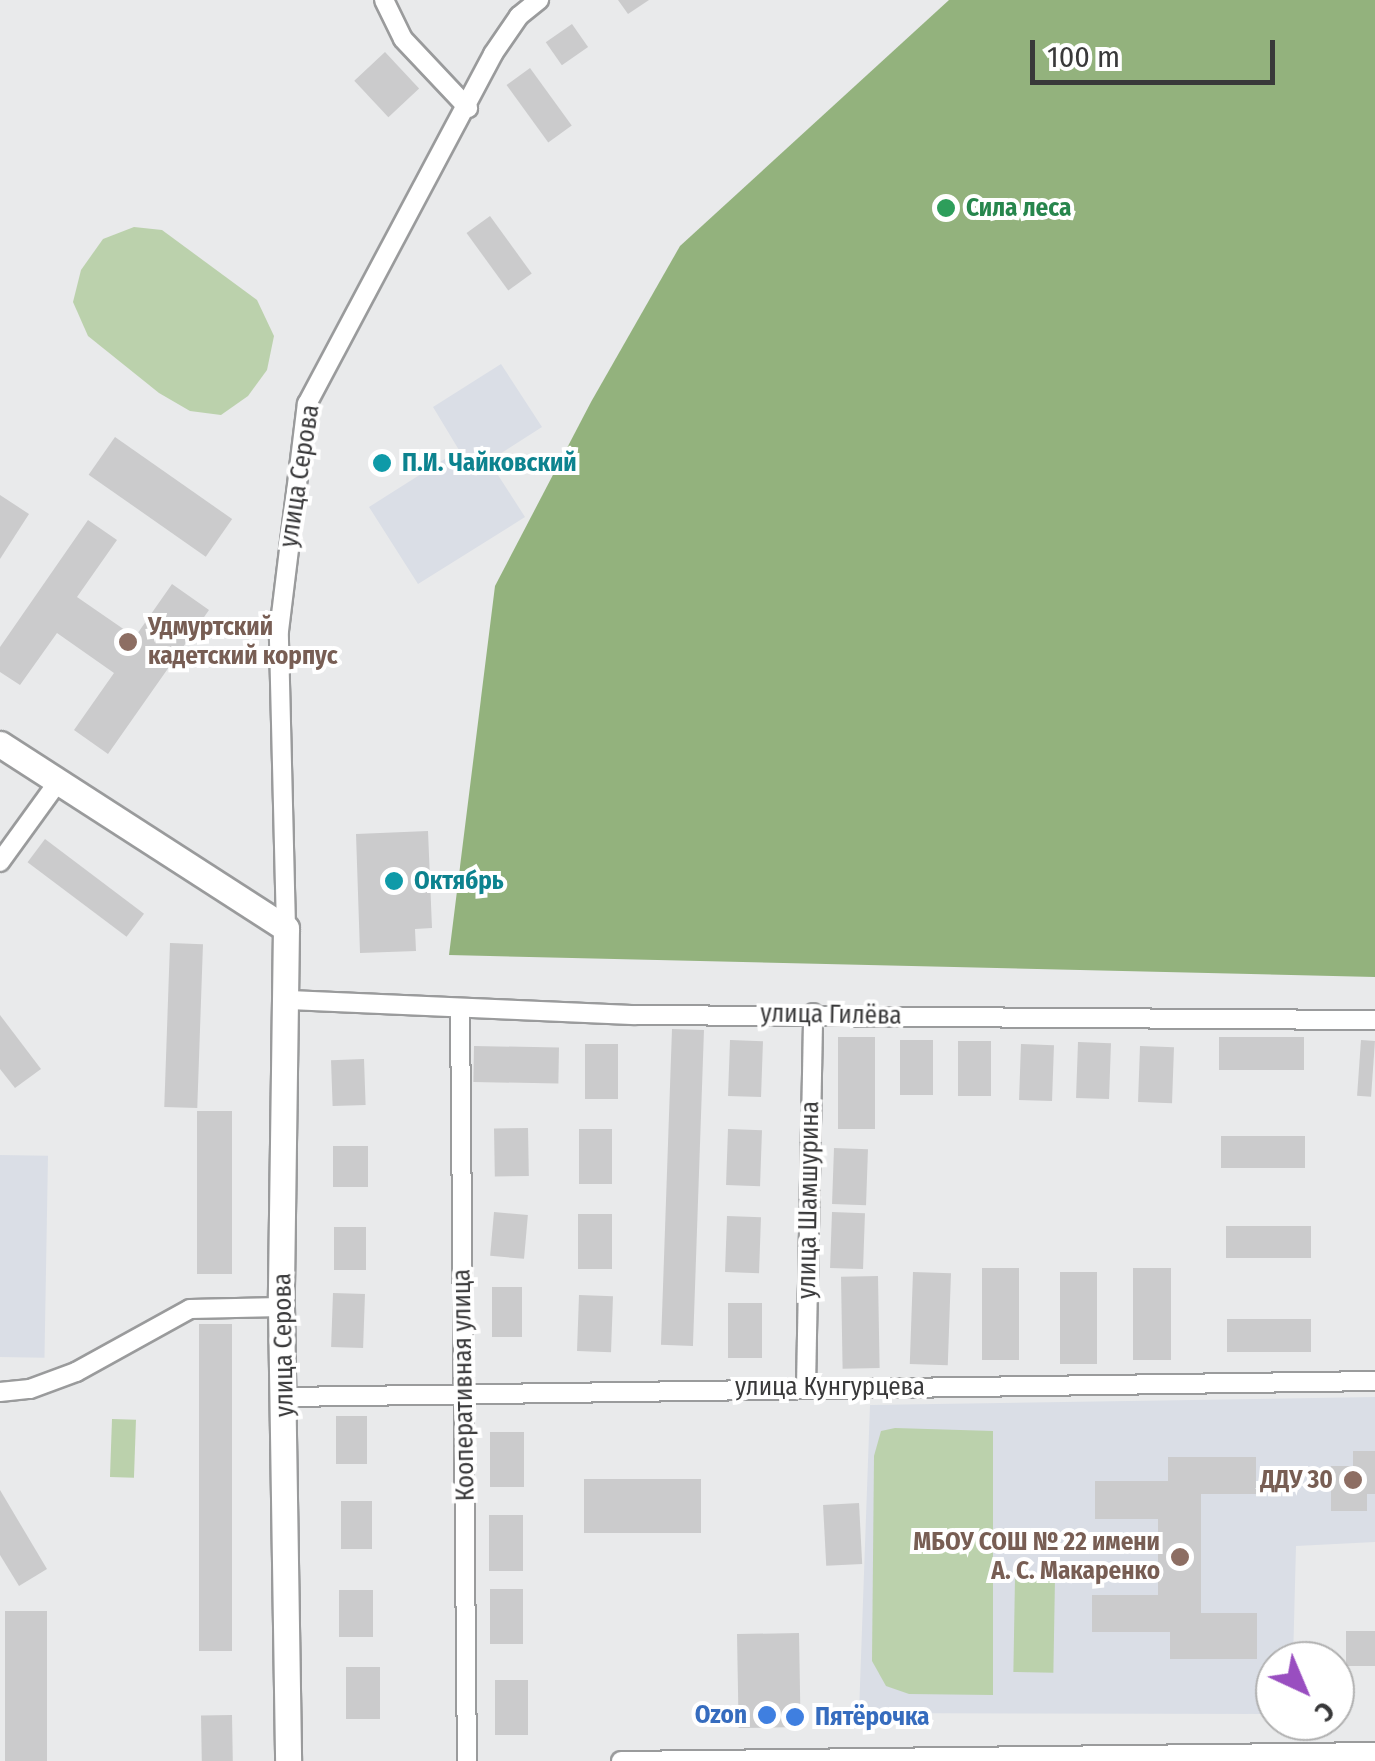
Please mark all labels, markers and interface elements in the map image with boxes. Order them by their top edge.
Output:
scale bar [1035,20,1280,82]
text: 100 m [1047,39,1120,75]
place label: Сила леса [966,193,1071,223]
marker: Сила леса [935,197,957,219]
street label: улица Серова [274,403,326,549]
place label: П.И. Чайковский [402,448,577,478]
marker: П.И. Чайковский [371,452,393,474]
place label: Удмуртский кадетский корпус [148,613,338,672]
marker: Удмуртский кадетский корпус [117,631,139,653]
place label: Октябрь [414,866,504,896]
marker: Октябрь [383,870,405,892]
street label: улица Гилёва [760,999,902,1031]
street label: улица Шамшурина [792,1101,826,1299]
street label: Кооперативная улица [447,1269,481,1501]
street label: улица Серова [268,1273,300,1417]
street label: улица Кунгурцева [735,1372,925,1402]
place label: ДДУ 30 [1260,1465,1333,1495]
marker: ДДУ 30 [1342,1469,1364,1491]
place label: МБОУ СОШ № 22 имени А. С. Макаренко [913,1528,1160,1587]
marker: МБОУ СОШ № 22 имени А. С. Макаренко [1169,1546,1191,1568]
north arrow [1255,1641,1355,1741]
text: С [1308,1695,1342,1728]
place label: Ozon [695,1700,747,1730]
place label: Пятёрочка [815,1702,929,1732]
marker: Ozon [756,1704,778,1726]
marker: Пятёрочка [784,1706,806,1728]

